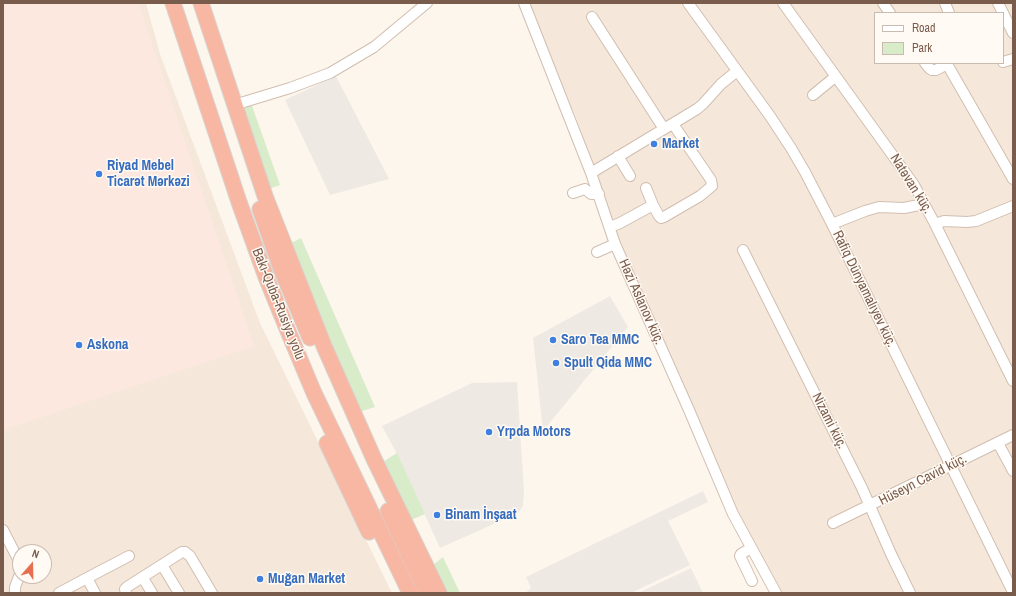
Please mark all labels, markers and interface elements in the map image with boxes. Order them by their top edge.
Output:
legend [874,12,1004,64]
text: Road [912,20,936,36]
text: Park [912,40,932,56]
place label: Market [662,136,699,152]
marker: Market [649,139,659,149]
street label: Natəvan küç. [886,151,936,217]
place label: Riyad Mebel Ticarət Mərkəzi [107,158,190,190]
marker: Riyad Mebel Ticarət Mərkəzi [94,169,104,179]
street label: Rafiq Dünyamalıyev küç. [828,228,900,350]
street label: Bakı-Quba-Rusiya yolu [248,246,308,362]
street label: Həzi Aslanov küç. [615,257,667,347]
place label: Saro Tea MMC [561,332,639,348]
marker: Saro Tea MMC [548,335,558,345]
place label: Askona [87,337,128,353]
marker: Askona [74,340,84,350]
place label: Spult Qida MMC [564,355,652,371]
marker: Spult Qida MMC [551,358,561,368]
street label: Nizami küç. [808,390,850,452]
place label: Yrpda Motors [497,424,571,440]
marker: Yrpda Motors [484,427,494,437]
street label: Hüseyn Cavid küç. [876,451,970,509]
place label: Binam İnşaat [445,507,516,523]
marker: Binam İnşaat [432,510,442,520]
north arrow [12,544,52,584]
text: N [30,546,41,561]
place label: Muğan Market [268,571,345,587]
marker: Muğan Market [255,574,265,584]

